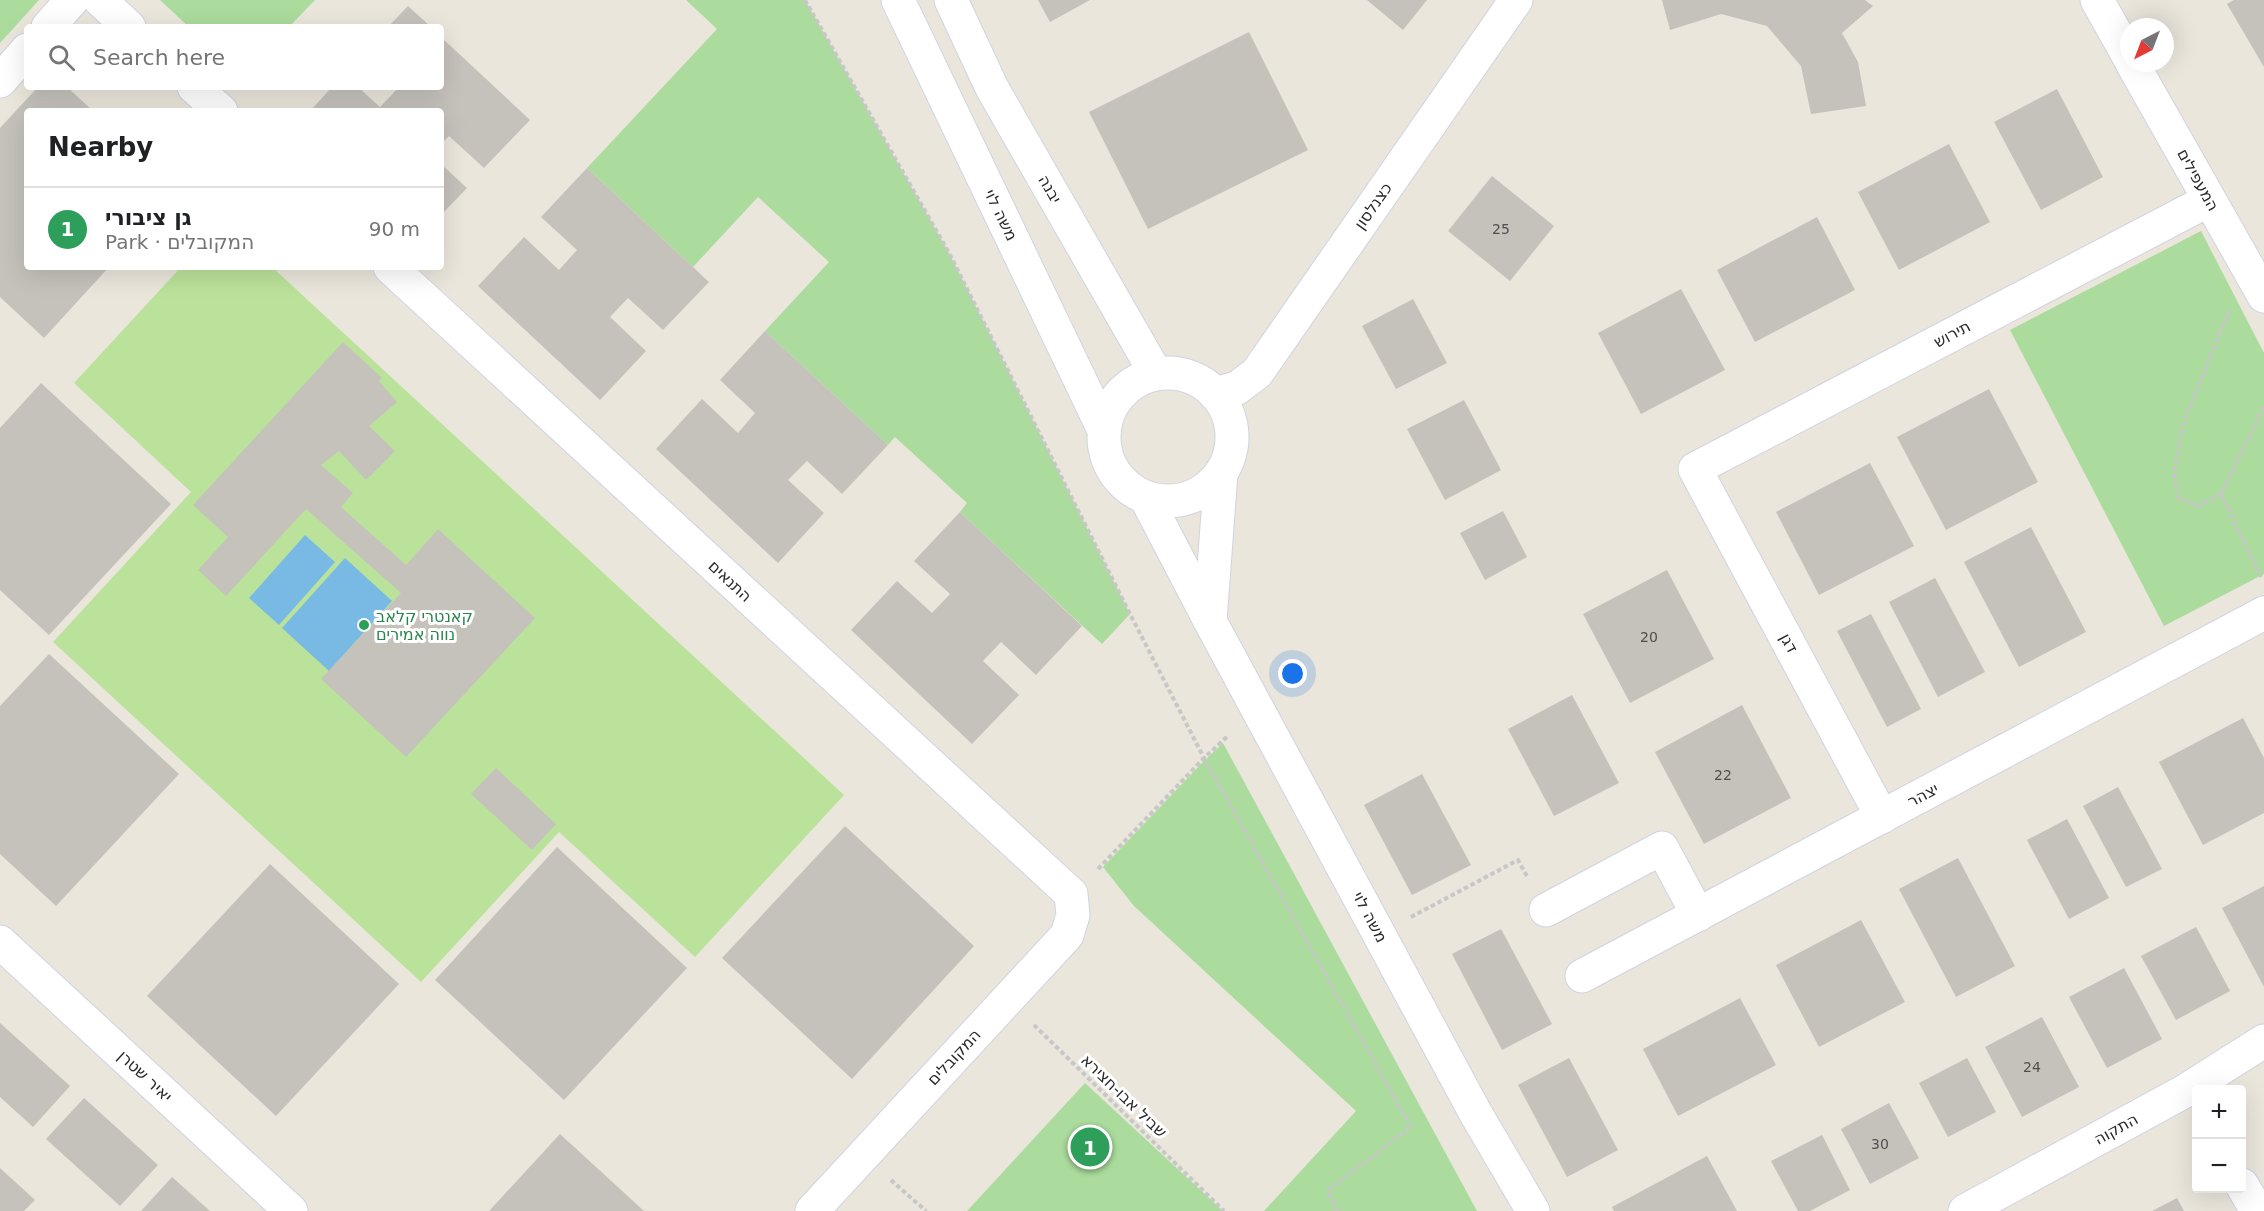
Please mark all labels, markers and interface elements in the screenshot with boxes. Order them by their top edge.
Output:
north arrow [2120,18,2174,72]
search box [24,24,444,90]
icon: search [45,41,78,74]
text: Search here [93,45,225,70]
text: Nearby [48,132,153,162]
street label: המעפילים [2173,146,2223,214]
street label: יבנה [1034,171,1066,207]
street label: כצנלסון [1350,179,1396,233]
street label: משה לוי [980,186,1022,244]
text: גן ציבורי [105,205,192,230]
text: 1 [61,217,74,241]
text: 90 m [369,217,420,241]
house number: 25 [1492,221,1510,237]
text: Park · המקובלים [105,230,254,254]
street label: תירוש [1930,316,1974,352]
street label: התנאים [704,556,756,606]
place label: קאנטרי קלאב נווה אמירים [376,607,473,644]
marker: קאנטרי קלאב נווה אמירים [357,618,371,632]
house number: 20 [1640,629,1658,645]
street label: דגן [1776,630,1802,656]
your location [1278,659,1307,688]
house number: 22 [1714,767,1732,783]
street label: יצהר [1904,779,1942,811]
street label: משה לוי [1349,888,1391,946]
street label: המקובלים [923,1025,985,1089]
street label: יאיר שטרן [114,1046,176,1106]
street label: שביל אבו-חצירא [1077,1050,1171,1142]
house number: 24 [2023,1059,2041,1075]
map controls [2192,1085,2246,1193]
button: + [2192,1085,2246,1139]
street label: התקוה [2091,1109,2141,1149]
pin: 1 [1070,1124,1110,1170]
house number: 30 [1871,1136,1889,1152]
button: − [2192,1139,2246,1193]

